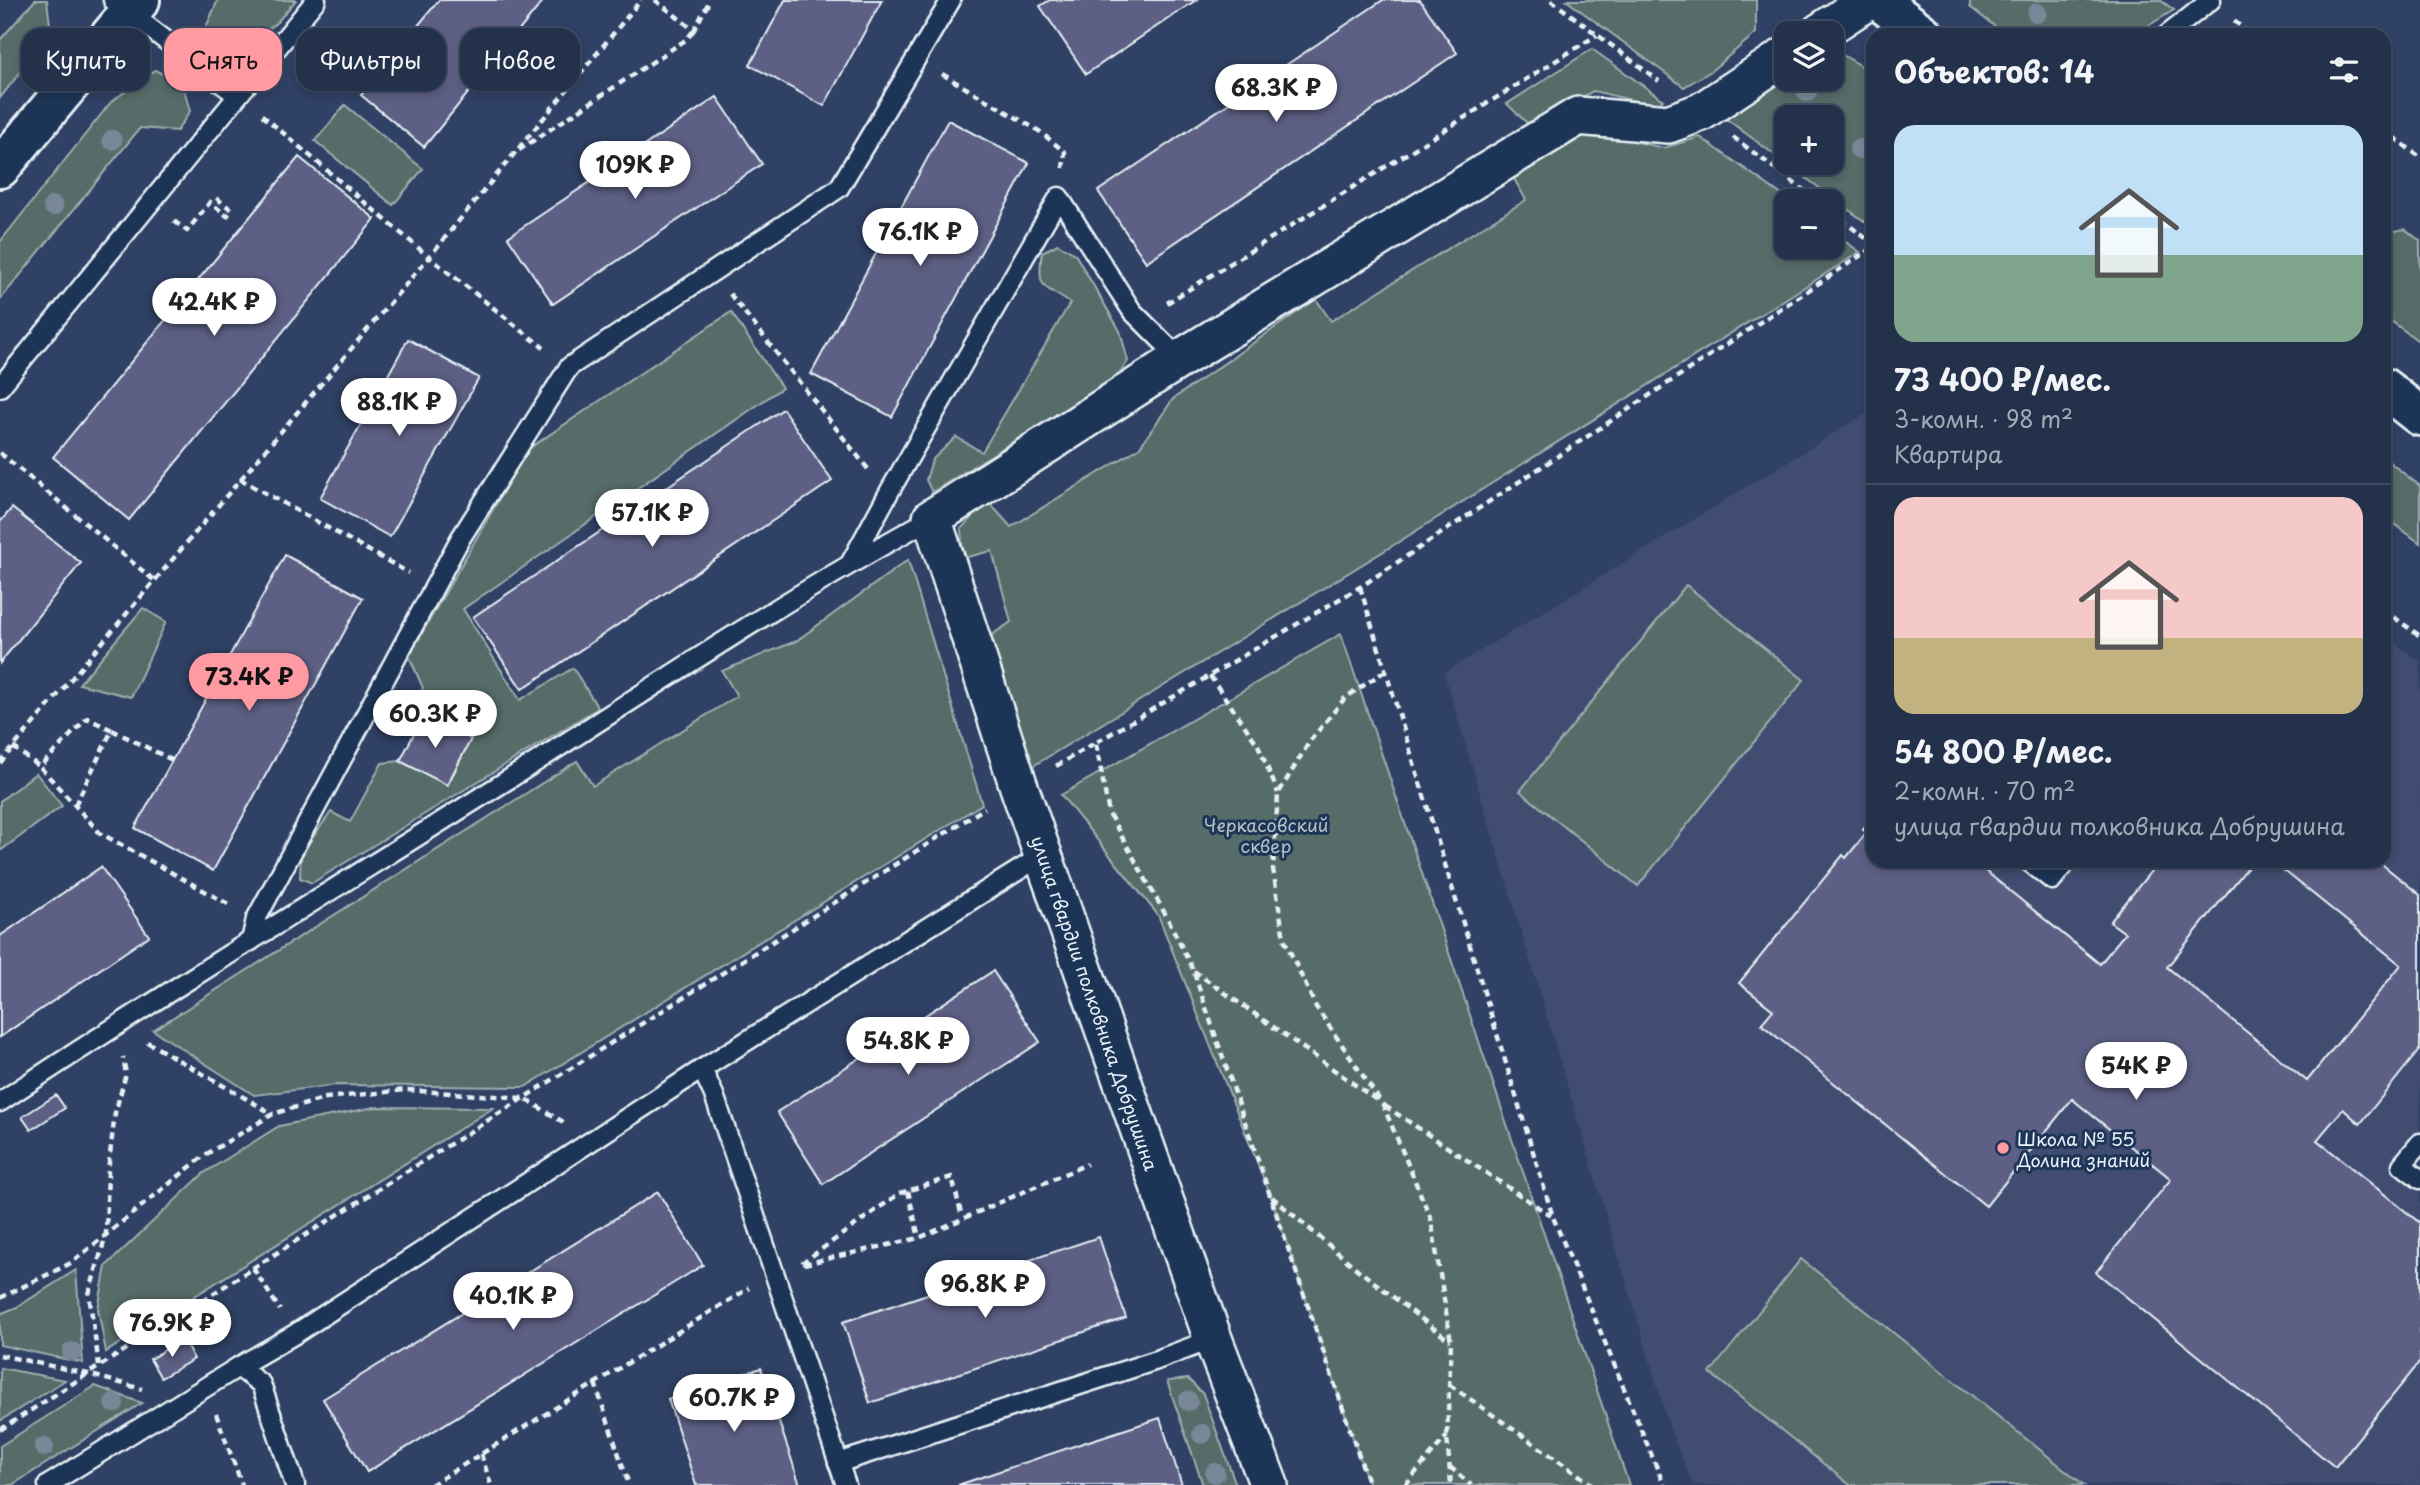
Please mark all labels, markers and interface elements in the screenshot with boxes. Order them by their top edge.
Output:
map controls [1774,21,1844,259]
button: layers [1774,21,1844,91]
chip: Купить [21,28,150,91]
chip: Снять [164,28,282,91]
chip: Фильтры [296,28,446,91]
chip: Новое [460,28,580,91]
text: Объектов: 14 [1894,48,2094,93]
icon: filters [2325,51,2363,89]
pin: 68.3K ₽ [1211,64,1341,124]
text: 68.3K ₽ [1231,69,1321,104]
button: + [1774,105,1844,175]
pin: 109K ₽ [578,142,692,201]
text: 109K ₽ [596,146,674,181]
icon: home [2066,170,2192,296]
button: − [1774,189,1844,259]
pin: 76.1K ₽ [855,208,985,268]
text: 76.1K ₽ [878,213,962,248]
pin: 42.4K ₽ [149,278,279,338]
text: 42.4K ₽ [168,283,260,318]
text: 73 400 ₽/мес. [1894,356,2111,401]
pin: 88.1K ₽ [334,378,464,438]
text: 88.1K ₽ [357,383,441,418]
text: 3-комн. · 98 m² [1894,401,2073,436]
text: Квартира [1894,436,2002,471]
pin: 57.1K ₽ [587,490,717,549]
text: 57.1K ₽ [611,494,693,529]
icon: home [2066,542,2192,668]
pin: 73.4K ₽ [184,654,314,713]
text: 73.4K ₽ [205,658,293,693]
pin: 60.3K ₽ [370,690,500,750]
text: 60.3K ₽ [389,695,481,730]
text: 54 800 ₽/мес. [1894,728,2113,773]
text: 2-комн. · 70 m² [1894,773,2075,808]
text: улица гвардии полковника Добрушина [1894,808,2345,843]
park label: Черкасовский сквер [1204,811,1328,859]
street label: улица гвардии полковника Добрушина [1025,832,1165,1175]
pin: 54.8K ₽ [843,1018,973,1077]
text: 54.8K ₽ [862,1022,954,1057]
pin: 54K ₽ [2087,1042,2185,1102]
text: 54K ₽ [2101,1047,2171,1082]
place label: Школа № 55 Долина знаний [2016,1125,2150,1173]
marker: Школа № 55 Долина знаний [1995,1140,2011,1156]
pin: 96.8K ₽ [920,1260,1050,1320]
text: 96.8K ₽ [940,1265,1030,1300]
pin: 40.1K ₽ [448,1272,578,1332]
text: 40.1K ₽ [469,1277,557,1312]
pin: 76.9K ₽ [107,1300,237,1359]
text: 76.9K ₽ [129,1304,215,1339]
pin: 60.7K ₽ [669,1374,799,1434]
text: 60.7K ₽ [689,1379,779,1414]

